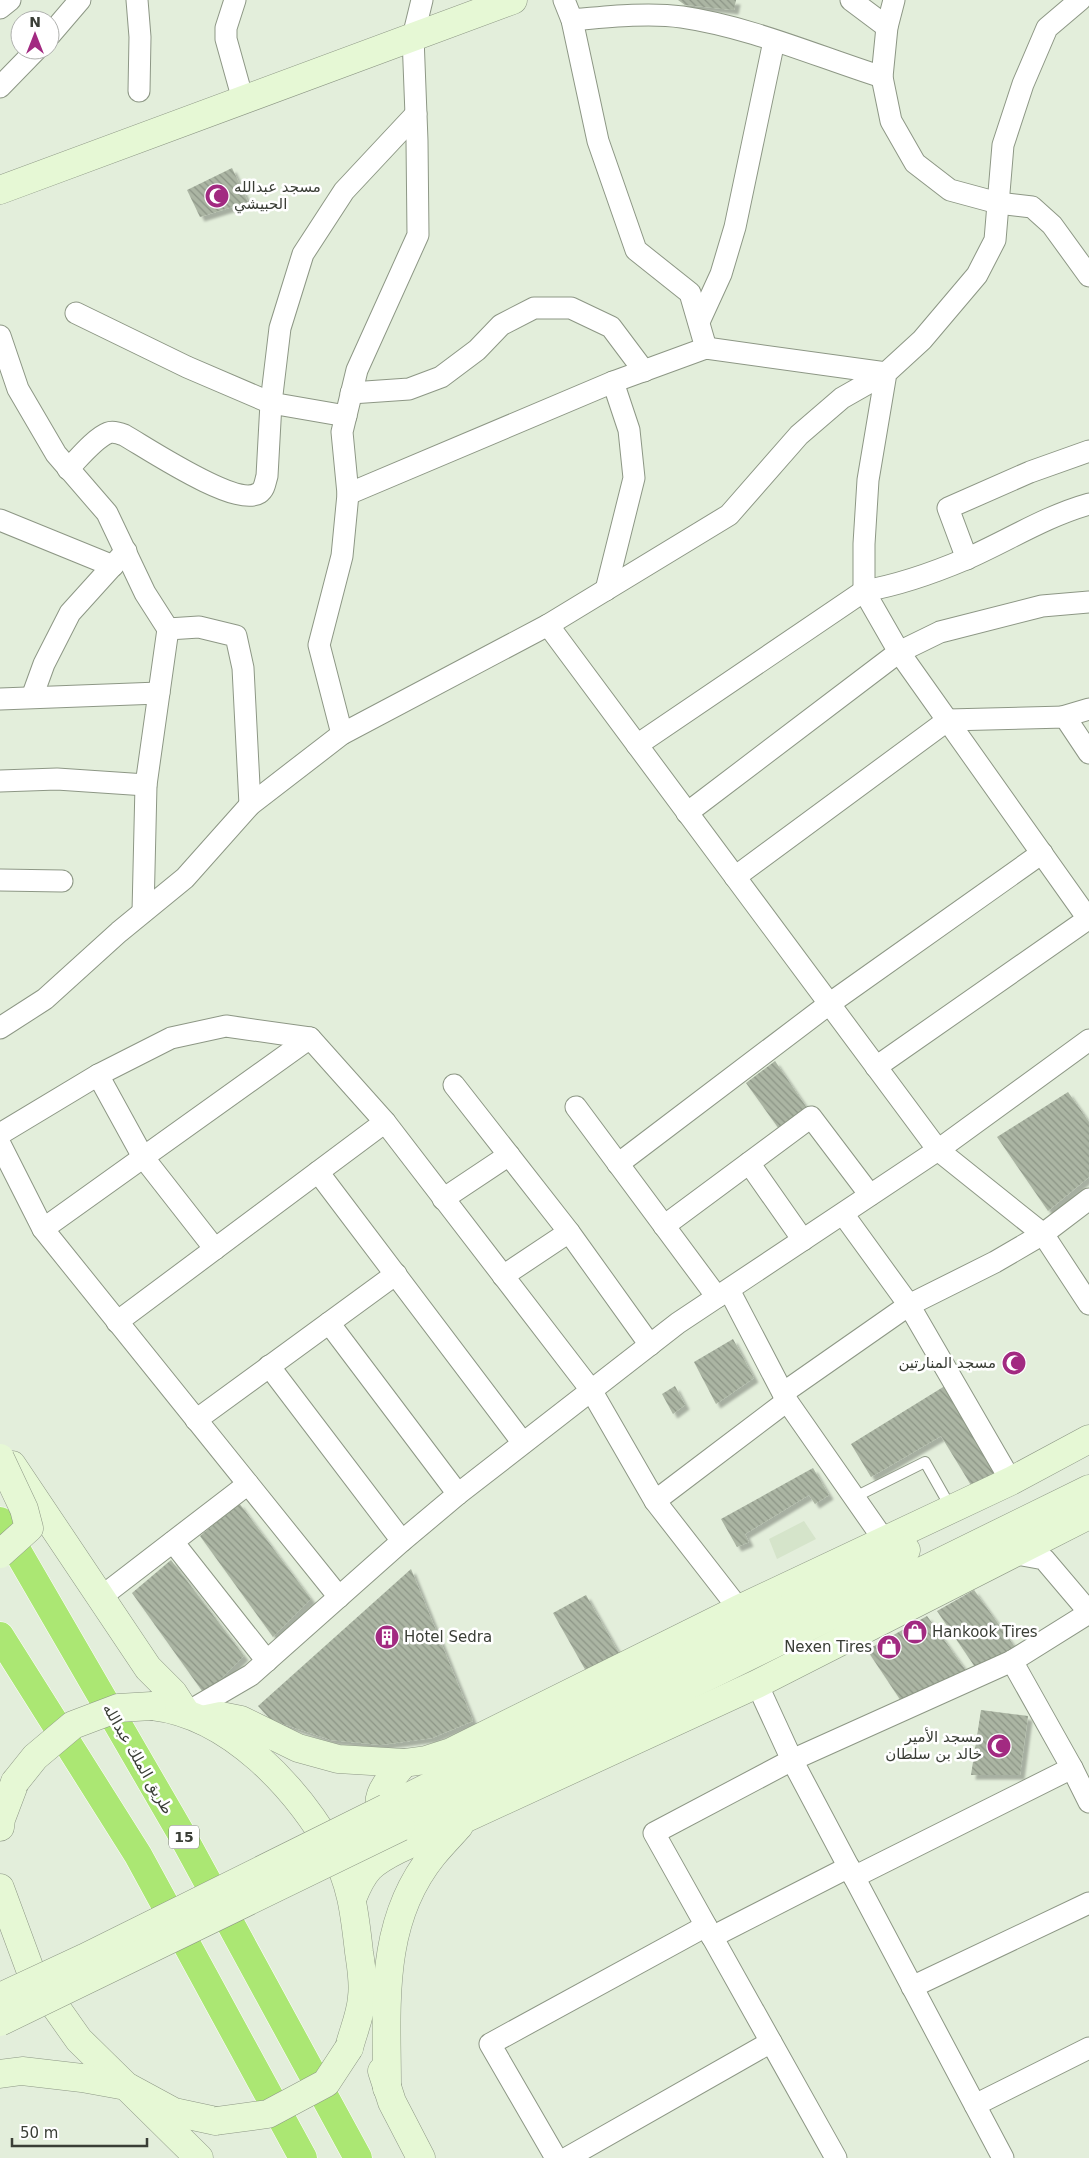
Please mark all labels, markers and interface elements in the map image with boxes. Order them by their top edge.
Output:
north arrow [10,10,60,60]
text: N [29,14,41,30]
place label: مسجد عبدالله الحبيشي [234,178,321,214]
mosque icon: مسجد عبدالله الحبيشي [204,183,230,209]
mosque icon: مسجد المنارتين [1001,1350,1027,1376]
place label: مسجد المنارتين [898,1354,996,1372]
shop icon: Hankook Tires [902,1619,928,1645]
place label: Hankook Tires [932,1623,1038,1641]
building icon: Hotel Sedra [374,1624,400,1650]
place label: Hotel Sedra [404,1628,492,1646]
shop icon: Nexen Tires [876,1634,902,1660]
place label: Nexen Tires [784,1638,872,1656]
street label: طريق الملك عبدالله [99,1701,177,1817]
place label: مسجد الأمير خالد بن سلطان [885,1727,982,1763]
mosque icon: مسجد الأمير خالد بن سلطان [986,1733,1012,1759]
road number: 15 [169,1825,199,1848]
scale bar [12,2116,148,2148]
text: 50 m [20,2124,58,2142]

